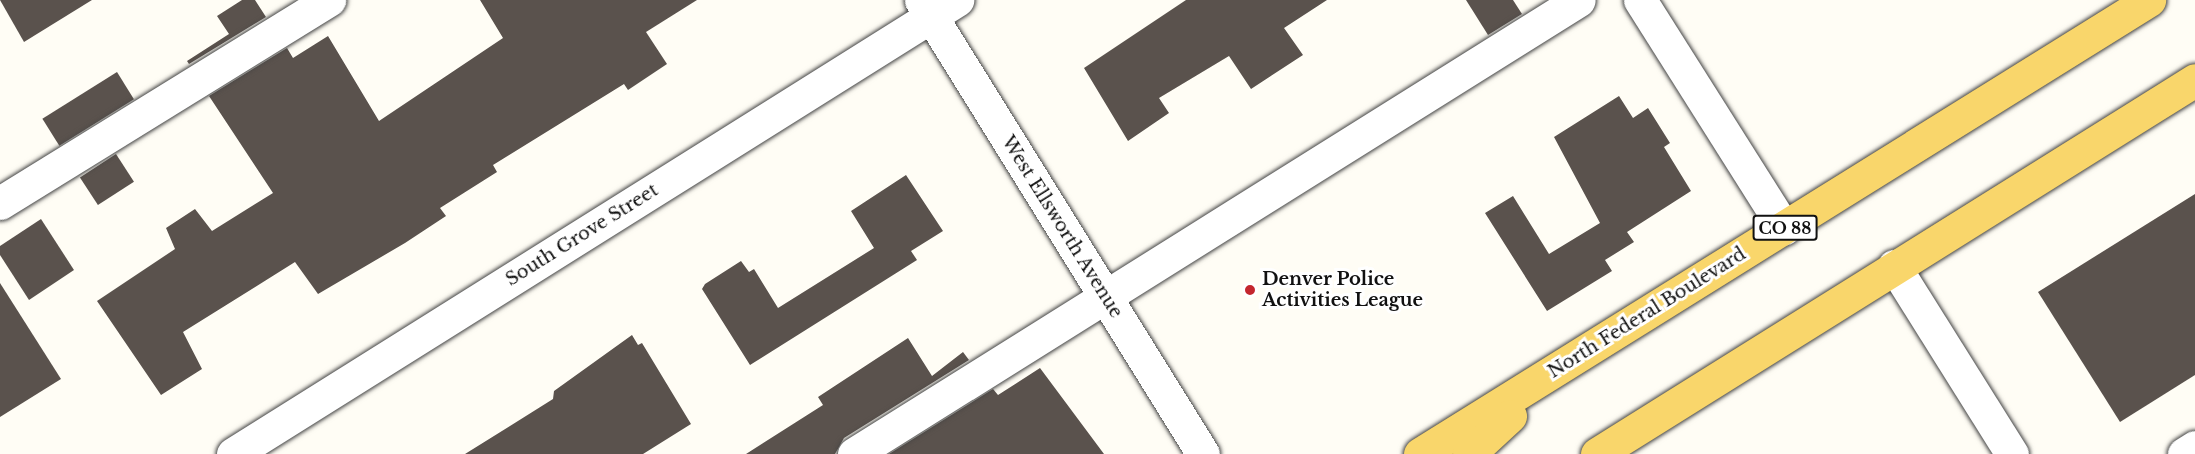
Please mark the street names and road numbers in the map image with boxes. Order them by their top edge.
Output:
street label: West Ellsworth Avenue [997,132,1127,322]
street label: South Grove Street [502,179,662,291]
road number: CO 88 [1752,215,1818,241]
street label: North Federal Boulevard [1544,243,1750,383]

